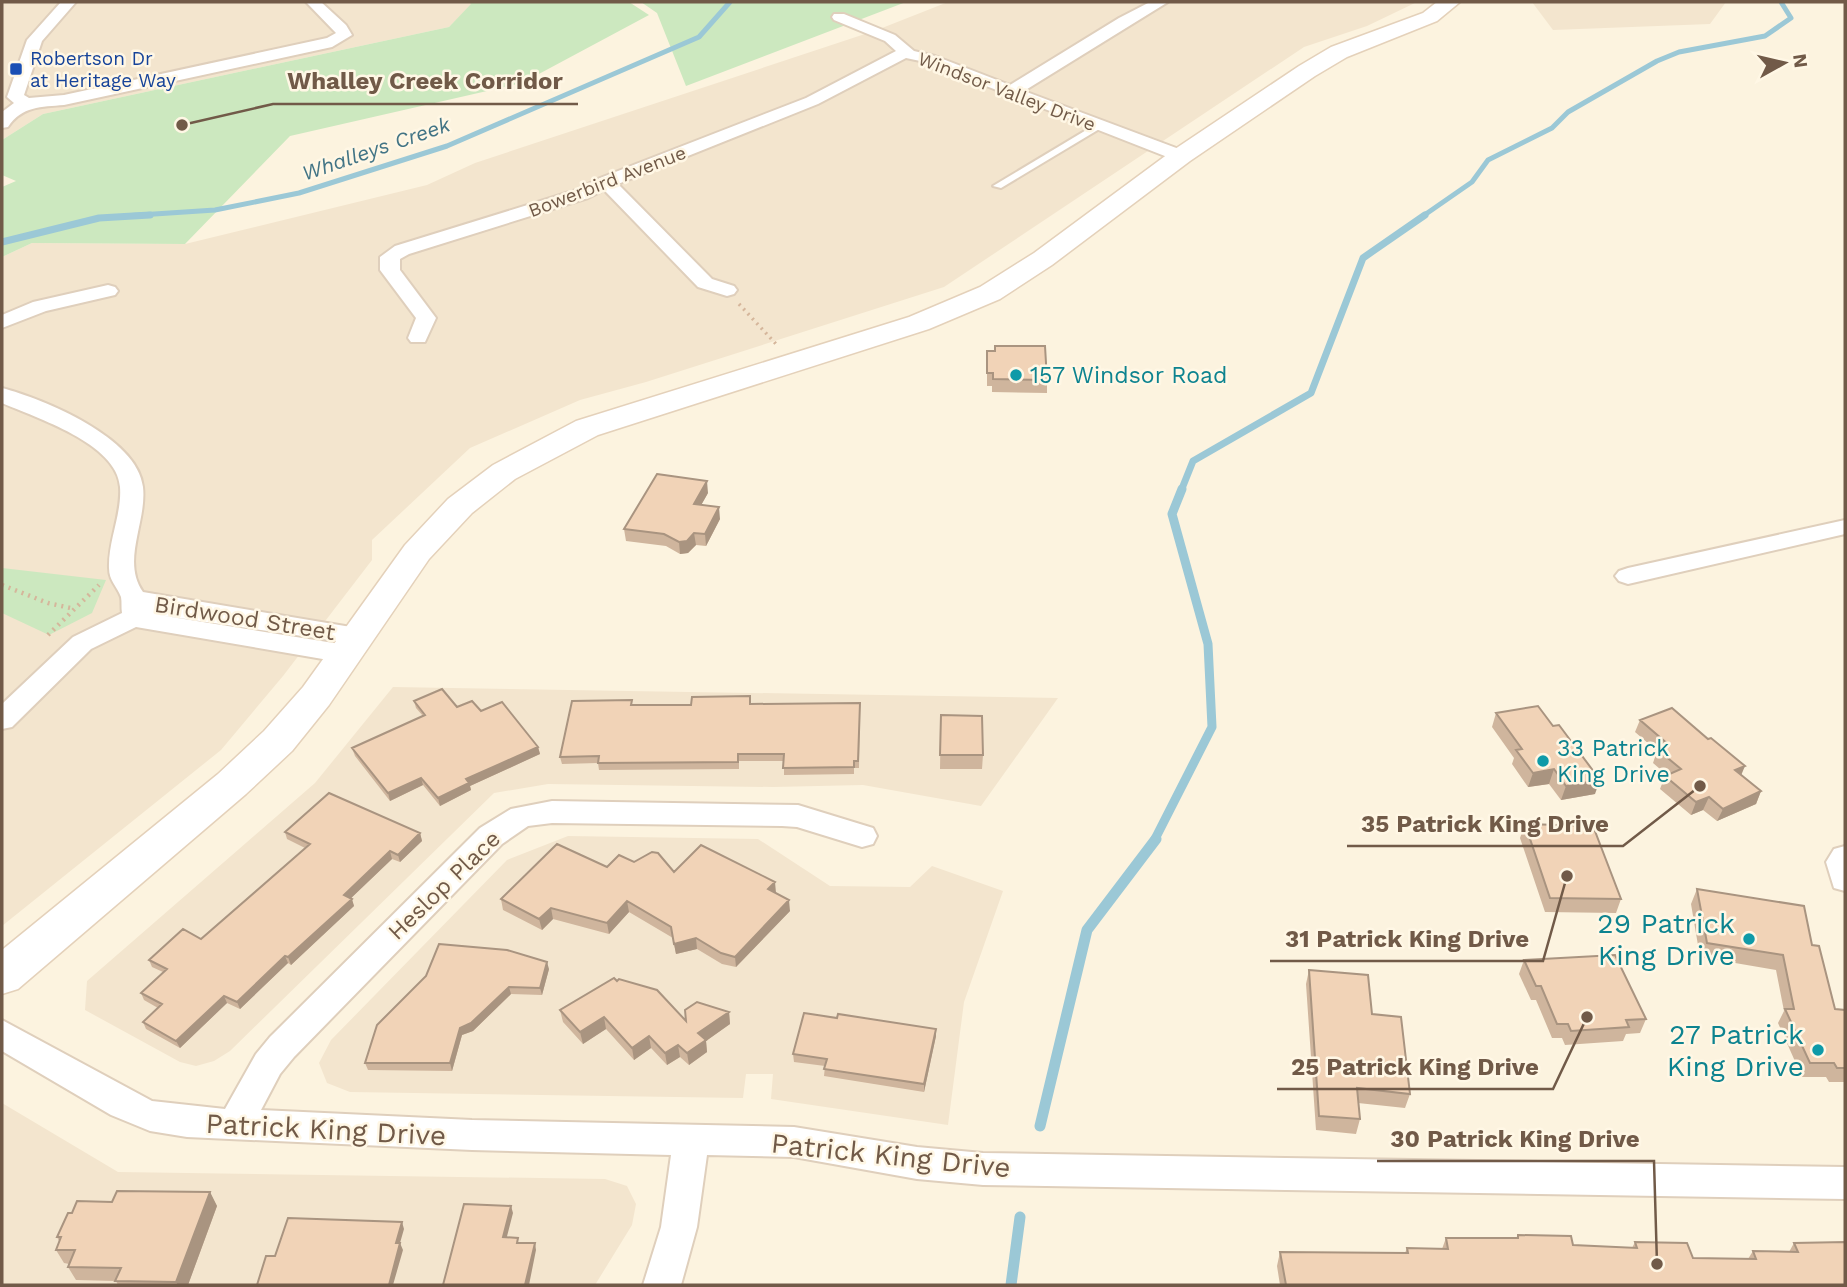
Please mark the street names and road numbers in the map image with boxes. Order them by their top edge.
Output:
street label: Windsor Valley Drive [915,47,1099,136]
street label: Bowerbird Avenue [525,141,689,222]
street label: Birdwood Street [153,591,338,646]
street label: Heslop Place [383,825,506,946]
street label: Patrick King Drive [205,1107,447,1152]
street label: Patrick King Drive [770,1127,1012,1184]

